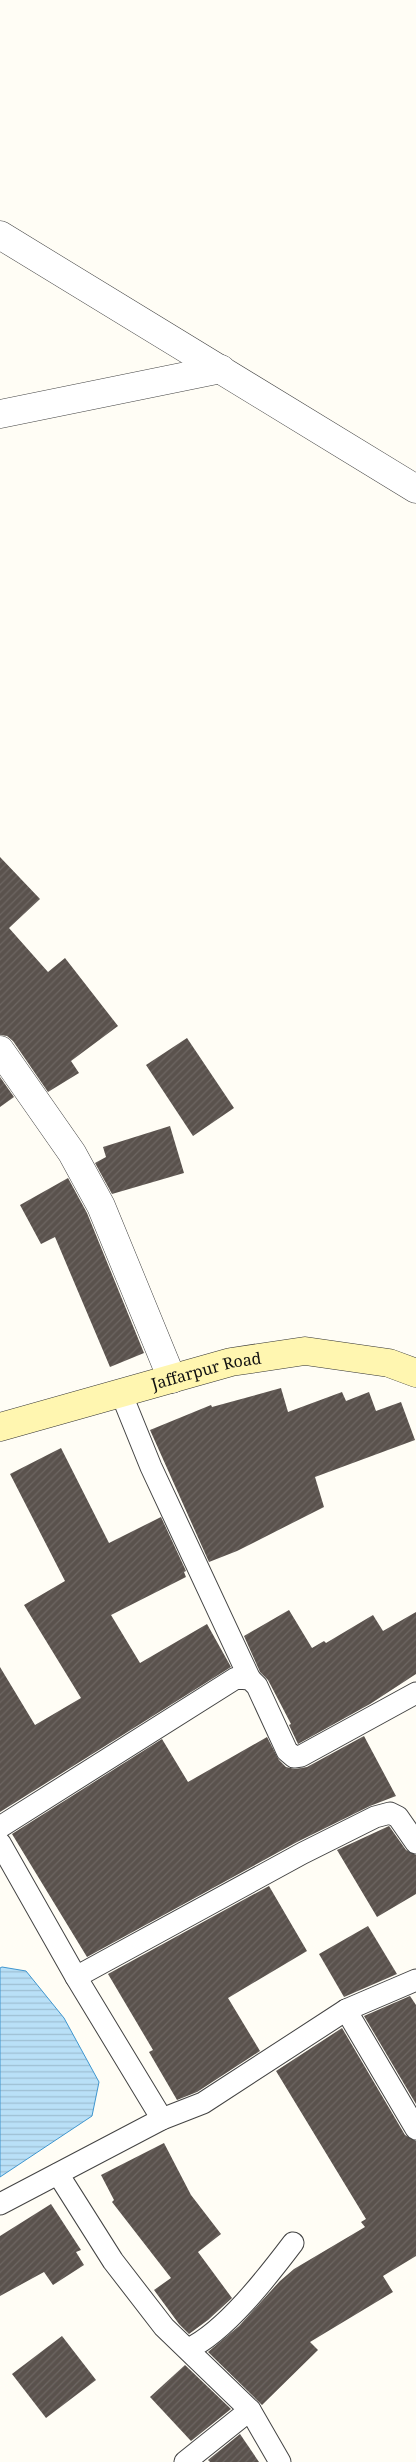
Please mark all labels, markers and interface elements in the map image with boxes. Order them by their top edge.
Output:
street label: Jaffarpur Road [148,1347,263,1395]

